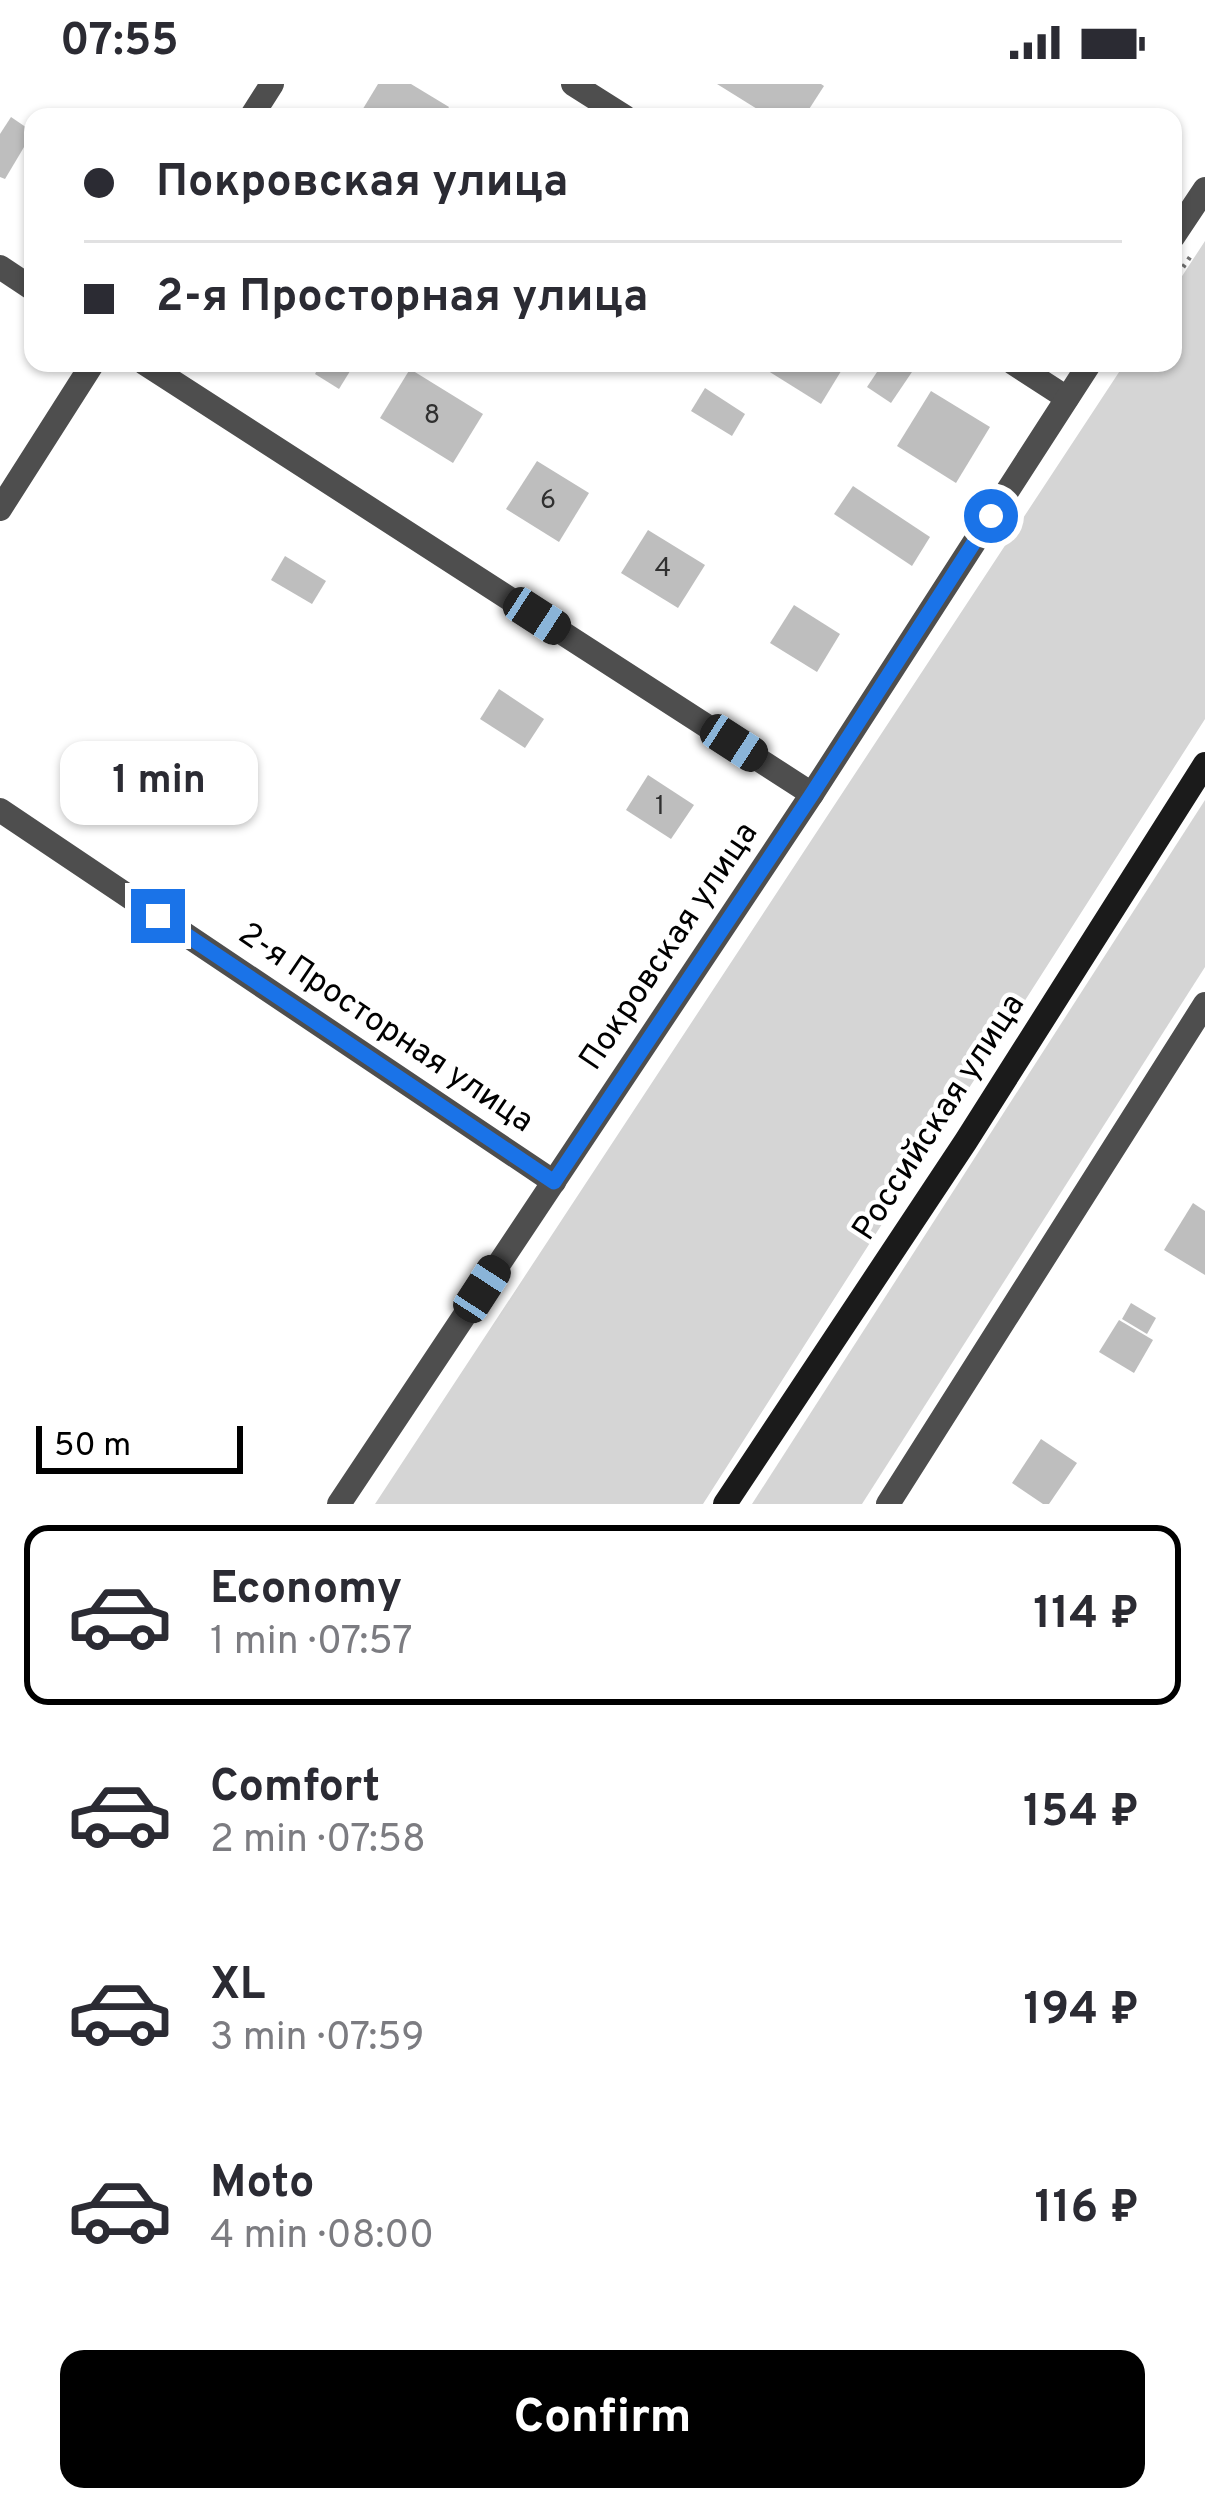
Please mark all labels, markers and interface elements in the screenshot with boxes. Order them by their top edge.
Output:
text: 07:55 [60,14,179,71]
text: Покровская улица [156,155,568,212]
text: 2-я Просторная улица [156,270,648,327]
house number: 8 [424,399,440,433]
house number: 6 [540,484,556,518]
route start [964,489,1018,543]
house number: 4 [655,552,671,586]
car [497,581,577,651]
car [694,708,774,778]
callout: 1 min [59,742,257,826]
text: 1 min [112,758,206,807]
house number: 1 [655,790,665,824]
street label: Покровская улица [571,815,769,1079]
route end [131,889,185,943]
street label: 2-я Просторная улица [229,915,541,1143]
street label: Российская улица [844,987,1036,1249]
car [447,1249,517,1329]
scale bar [36,1420,243,1473]
text: 50 m [54,1426,131,1468]
icon: car [66,1561,174,1669]
text: Economy [210,1562,402,1619]
text: 114 ₽ [1033,1587,1139,1644]
text: 1 min · 07:57 [210,1619,413,1668]
icon: car [66,1759,174,1867]
text: Comfort [210,1760,380,1817]
text: 154 ₽ [1023,1785,1139,1842]
text: 2 min · 07:58 [210,1817,426,1866]
icon: car [66,1957,174,2065]
text: XL [210,1958,265,2015]
text: 194 ₽ [1024,1983,1139,2040]
text: 3 min · 07:59 [210,2015,424,2064]
icon: car [66,2155,174,2263]
text: Moto [210,2156,314,2213]
text: 116 ₽ [1035,2181,1139,2238]
text: 4 min · 08:00 [210,2213,434,2262]
button: Confirm [60,2350,1145,2488]

